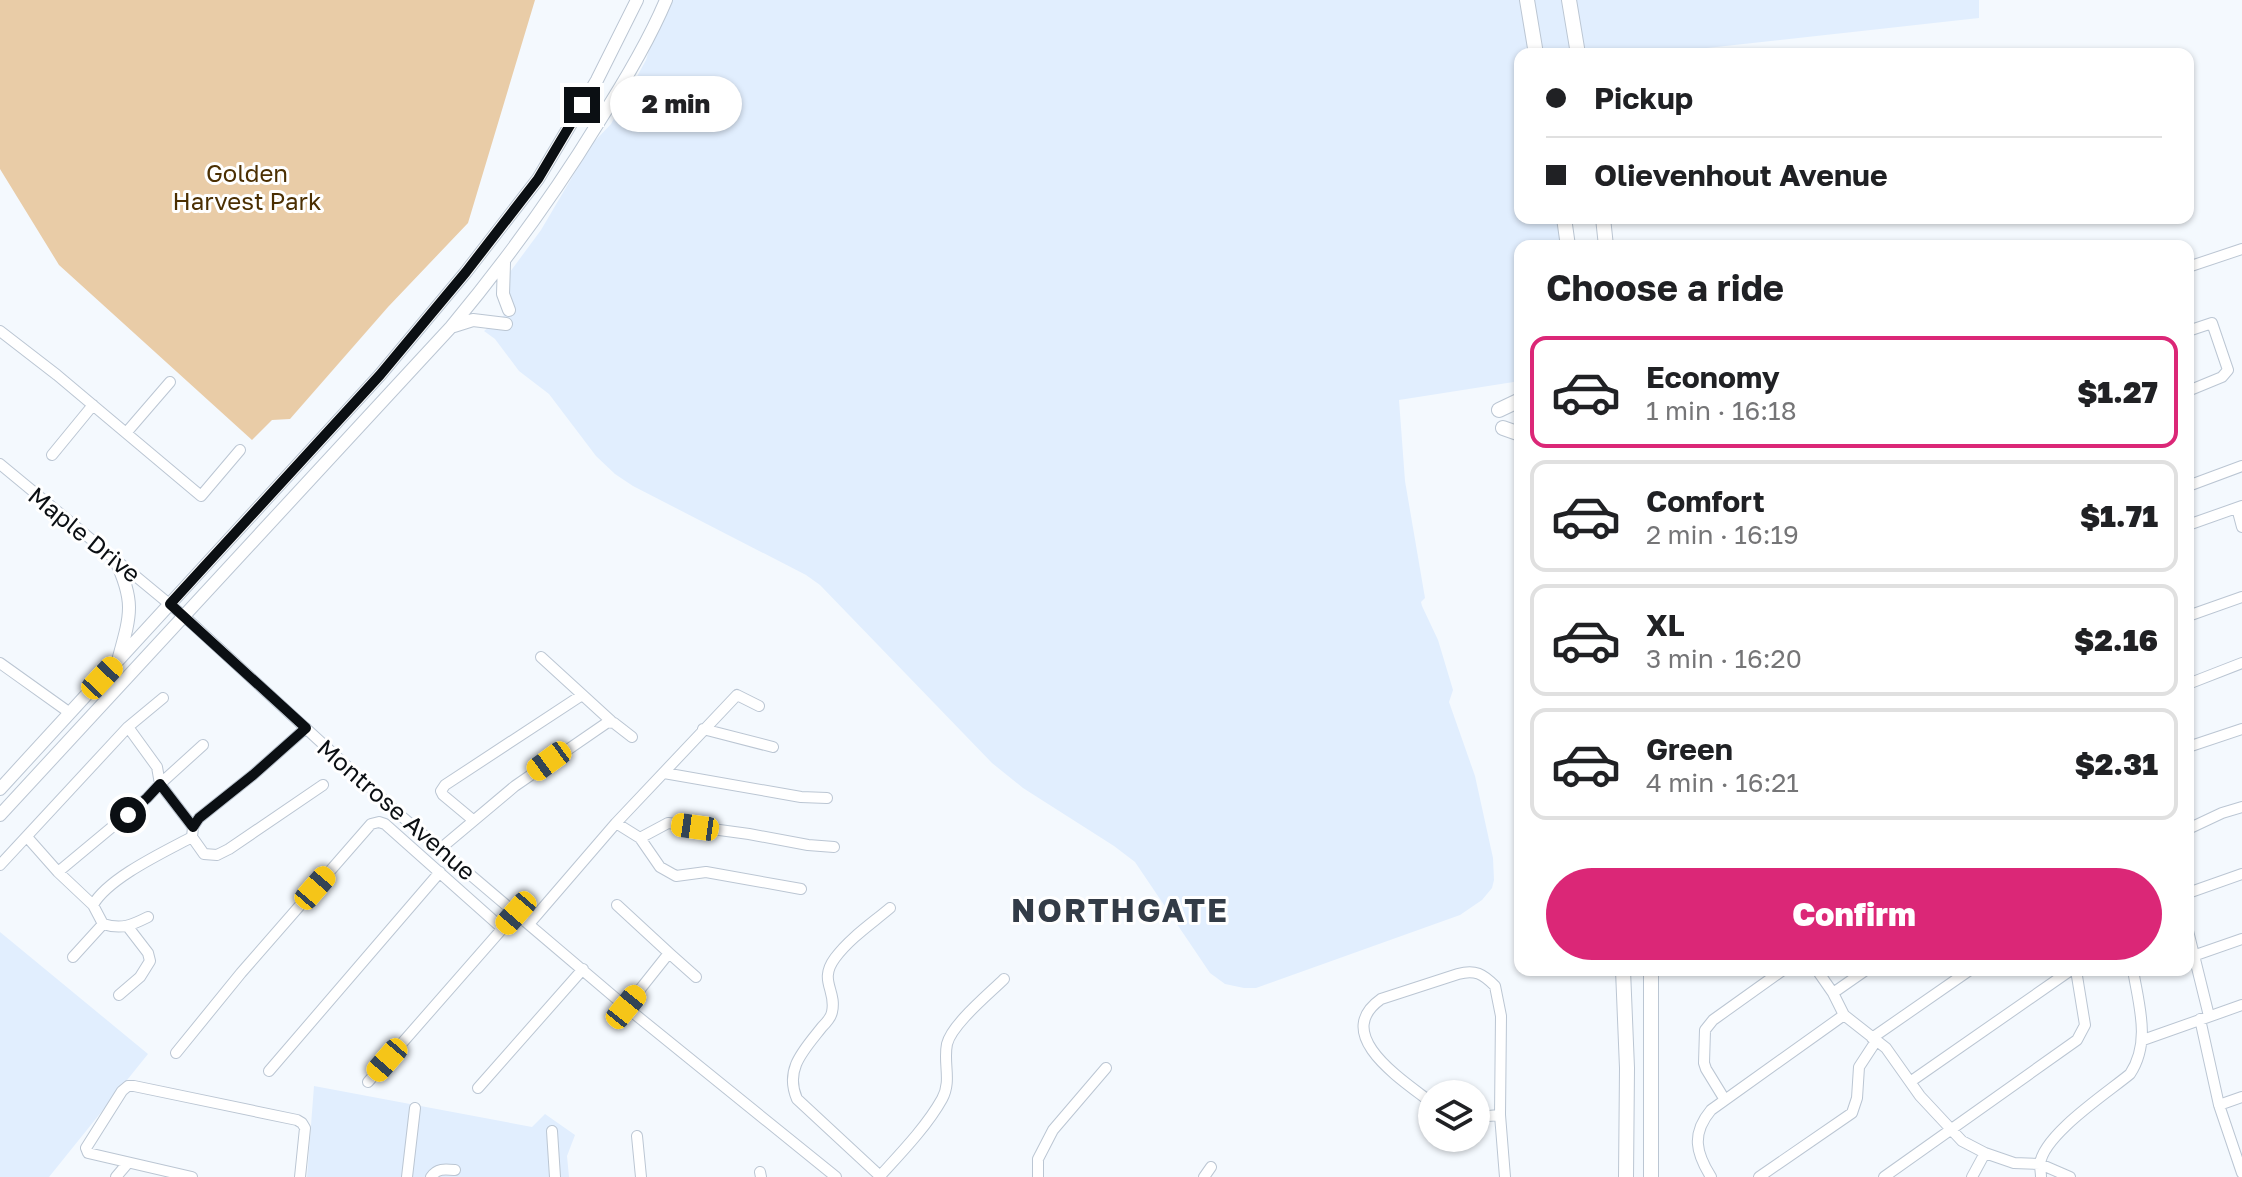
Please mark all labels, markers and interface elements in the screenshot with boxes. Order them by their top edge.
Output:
callout: 2 min [610,77,742,133]
text: Pickup [1594,80,1693,116]
route end [564,87,600,123]
text: 2 min [642,88,710,119]
text: Olievenhout Avenue [1594,157,1888,193]
park label: Golden Harvest Park [172,158,322,215]
text: Choose a ride [1546,266,1784,309]
icon: car [1550,356,1622,428]
text: Economy [1646,359,1780,395]
text: $1.27 [2077,374,2158,410]
text: 1 min · 16:18 [1646,395,1797,426]
street label: Maple Drive [23,480,147,588]
icon: car [1550,480,1622,552]
text: Comfort [1646,483,1765,519]
text: $1.71 [2080,498,2158,534]
text: 2 min · 16:19 [1646,519,1799,550]
icon: car [1550,604,1622,676]
text: XL [1646,607,1685,643]
text: $2.16 [2074,622,2158,658]
text: 3 min · 16:20 [1646,643,1802,674]
car [77,652,127,704]
icon: car [1550,728,1622,800]
text: Green [1646,731,1733,767]
street label: Montrose Avenue [312,732,482,886]
car [523,737,575,785]
text: $2.31 [2075,746,2158,782]
text: 4 min · 16:21 [1646,767,1799,798]
route start [110,797,146,833]
car [670,812,720,842]
car [290,862,340,914]
button: Confirm [1546,868,2162,960]
car [491,887,541,939]
district label: NORTHGATE [1011,891,1229,929]
car [602,981,650,1033]
car [362,1034,412,1086]
map controls [1418,1080,1490,1152]
button: layers [1418,1080,1490,1152]

